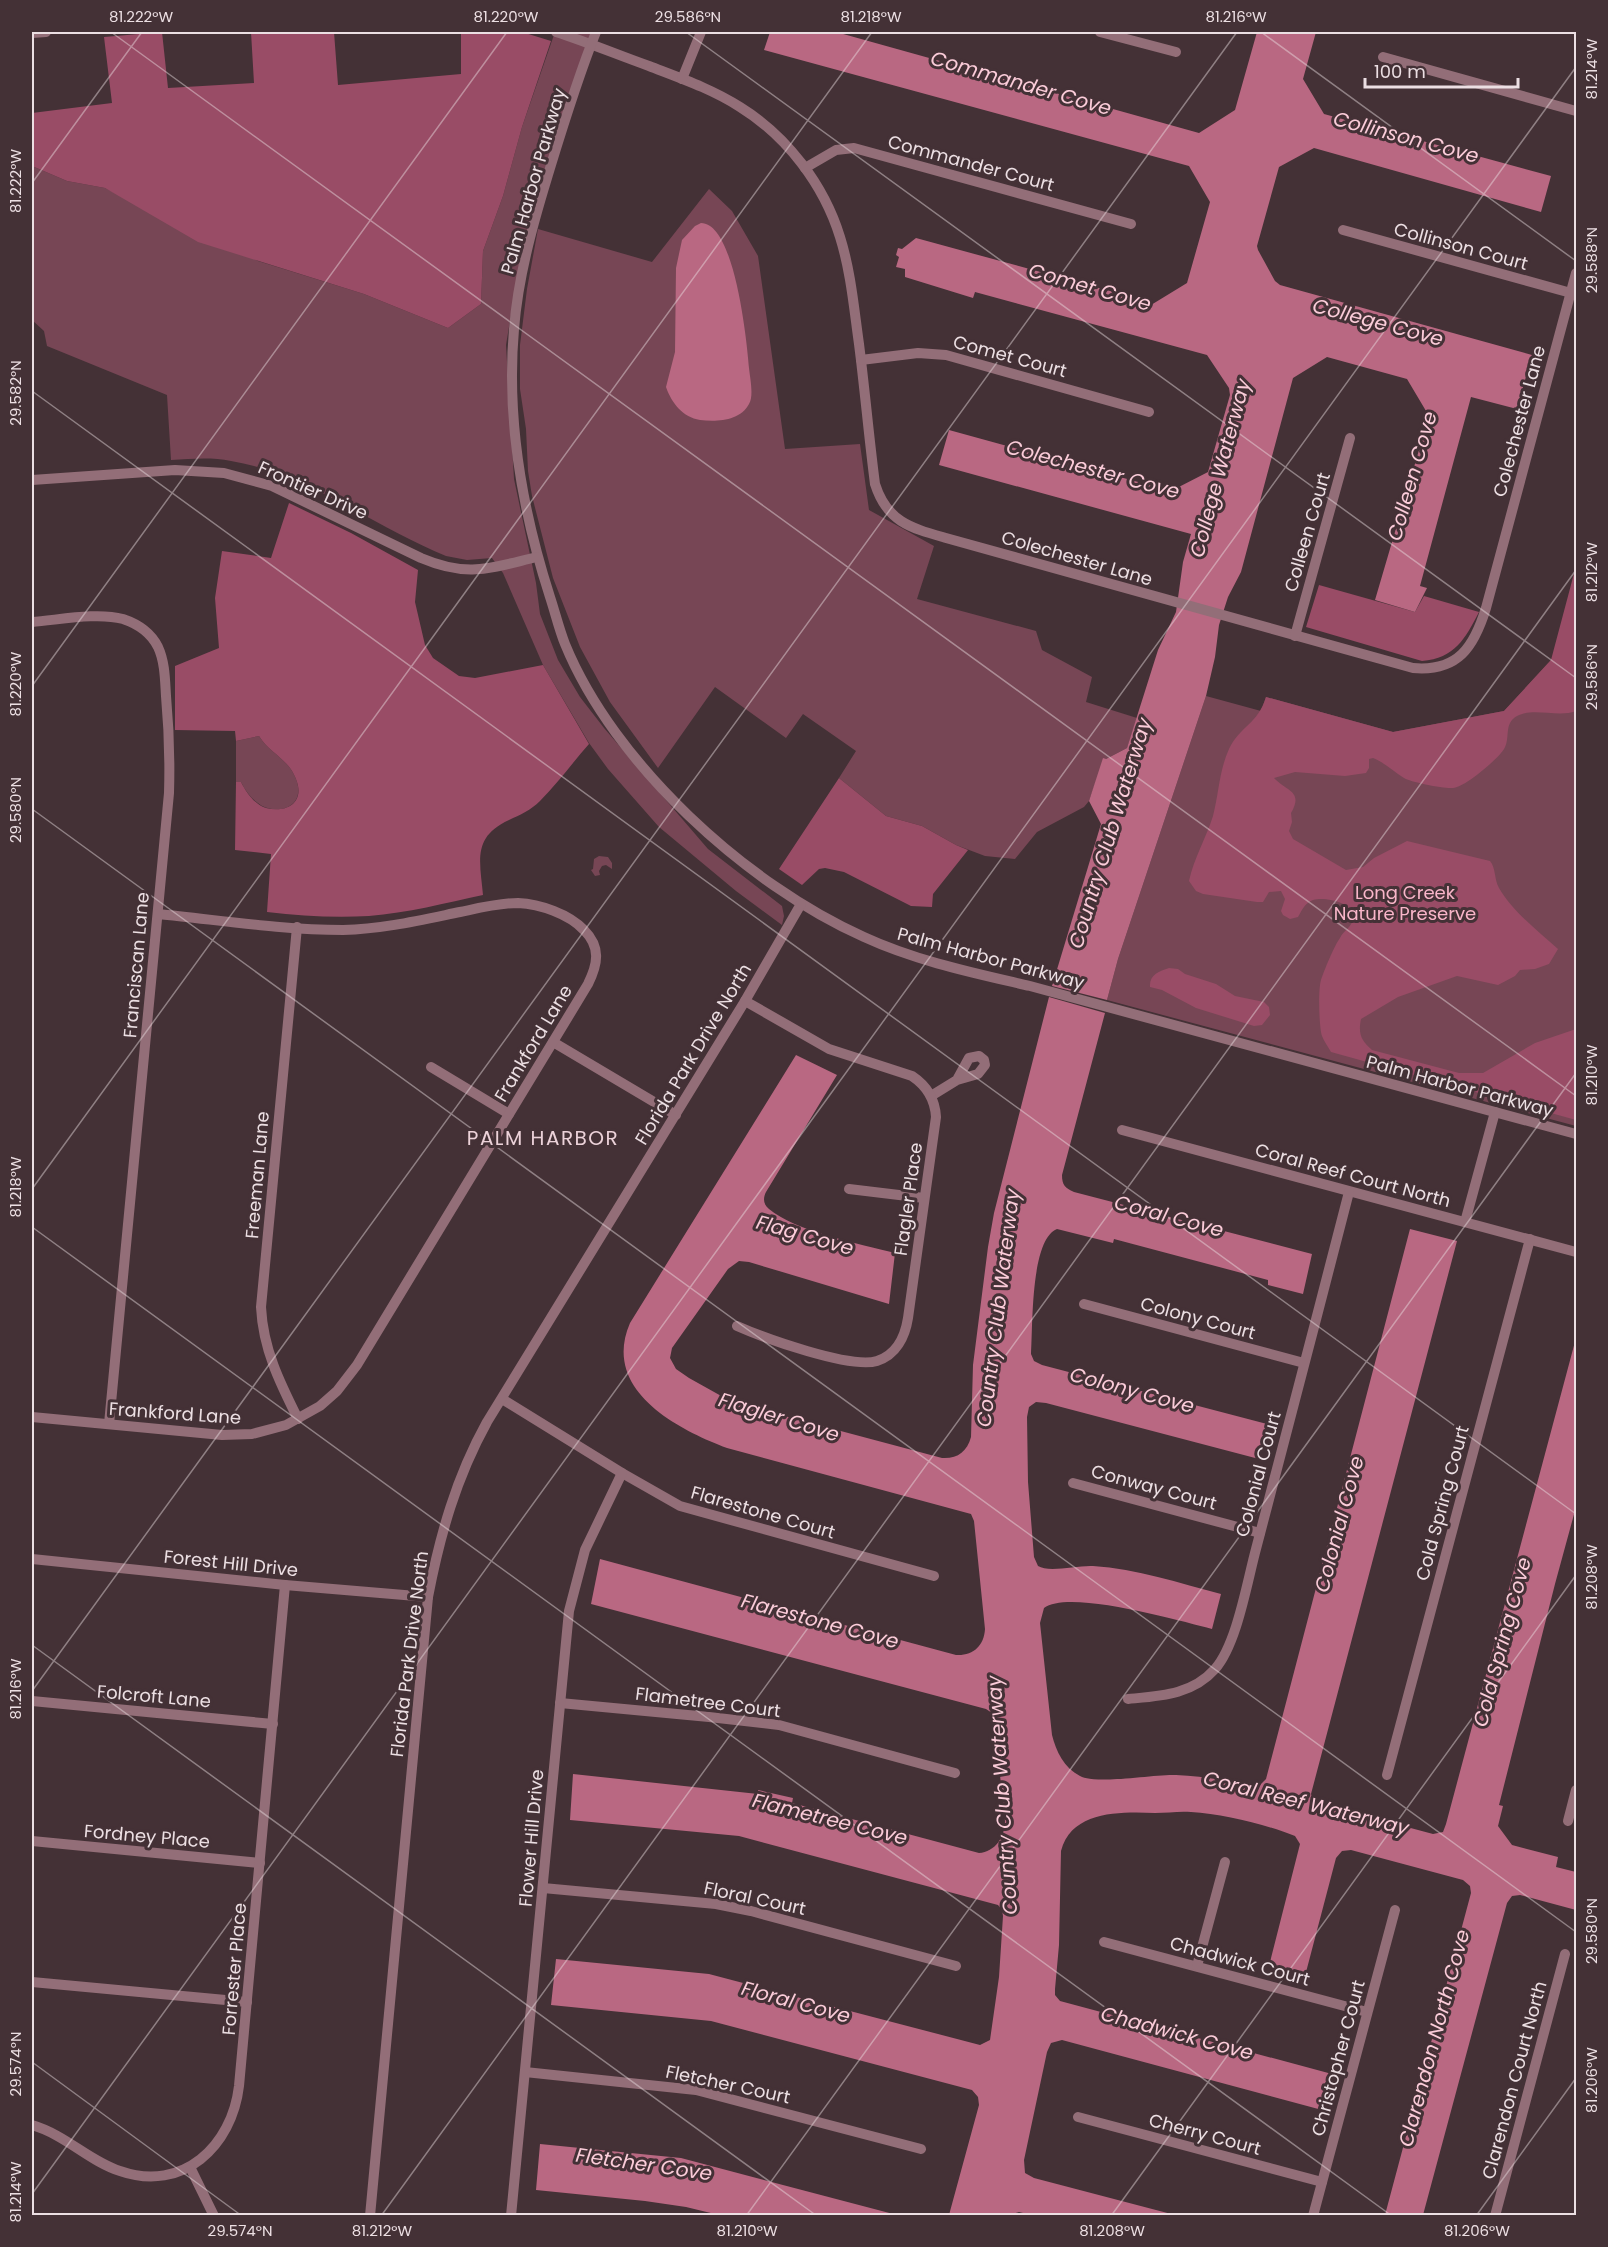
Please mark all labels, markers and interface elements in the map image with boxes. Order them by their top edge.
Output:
text: 81.222°W [109,6,173,27]
text: 81.220°W [474,6,539,27]
text: 29.586°N [655,6,721,27]
text: 81.218°W [840,6,902,27]
text: 81.216°W [1205,6,1267,27]
text: 81.214°W [1581,38,1602,100]
water label: Commander Cove [927,44,1115,122]
scale bar [1365,51,1518,89]
text: 100 m [1374,59,1426,84]
street label: Palm Harbor Parkway [494,85,572,277]
water label: Collinson Cove [1330,104,1482,170]
street label: Commander Court [885,129,1057,197]
text: 81.222°W [5,149,26,213]
street label: Collinson Court [1391,216,1531,276]
text: 29.588°N [1581,227,1602,293]
water label: Comet Cove [1025,256,1155,318]
water label: College Cove [1310,291,1446,353]
street label: Comet Court [950,329,1070,383]
street label: Colechester Lane [1487,342,1551,500]
text: 29.582°N [5,360,26,426]
water label: College Waterway [1183,375,1257,560]
water label: Colleen Cove [1380,408,1444,544]
water label: Colechester Cove [1003,432,1183,506]
street label: Frontier Drive [254,455,372,525]
street label: Colleen Court [1278,469,1336,595]
street label: Colechester Lane [999,525,1155,591]
text: 81.212°W [1581,542,1602,602]
text: 29.586°N [1581,644,1602,710]
text: 81.220°W [5,651,26,716]
water label: Country Club Waterway [1062,714,1159,952]
text: 29.580°N [5,777,26,843]
park label: Long Creek Nature Preserve [1334,880,1476,926]
street label: Franciscan Lane [117,891,155,1039]
street label: Palm Harbor Parkway [895,921,1087,995]
street label: Florida Park Drive North [629,959,757,1149]
street label: Frankford Lane [488,980,578,1106]
text: 81.210°W [1581,1044,1602,1106]
street label: Palm Harbor Parkway [1364,1049,1556,1123]
street label: Freeman Lane [239,1110,275,1240]
district label: PALM HARBOR [467,1124,619,1152]
street label: Coral Reef Court North [1252,1137,1454,1213]
street label: Flagler Place [888,1141,928,1257]
text: 81.218°W [5,1156,26,1218]
water label: Country Club Waterway [969,1187,1027,1429]
water label: Coral Cove [1111,1188,1227,1244]
water label: Flag Cove [753,1208,857,1262]
street label: Colony Court [1138,1291,1258,1345]
water label: Colony Cove [1067,1360,1197,1420]
water label: Flagler Cove [715,1385,843,1449]
street label: Frankford Lane [108,1396,242,1430]
street label: Colonial Court [1229,1409,1287,1539]
street label: Cold Spring Court [1409,1423,1475,1583]
water label: Colonial Cove [1307,1453,1371,1595]
street label: Conway Court [1088,1458,1220,1516]
street label: Flarestone Court [688,1479,838,1545]
street label: Forest Hill Drive [163,1544,299,1582]
text: 81.208°W [1581,1544,1602,1610]
street label: Florida Park Drive North [384,1549,434,1759]
water label: Cold Spring Cove [1466,1554,1538,1730]
water label: Flarestone Cove [738,1587,902,1655]
text: 81.216°W [5,1658,26,1720]
water label: Country Club Waterway [980,1674,1024,1916]
street label: Folcroft Lane [96,1679,212,1713]
street label: Flametree Court [634,1681,782,1723]
water label: Coral Reef Waterway [1200,1764,1412,1842]
street label: Flower Hill Drive [513,1768,549,1908]
water label: Flametree Cove [750,1786,910,1852]
street label: Fordney Place [83,1818,211,1854]
street label: Floral Court [702,1875,808,1921]
text: 29.580°N [1581,1898,1602,1964]
street label: Forrester Place [216,1902,252,2036]
water label: Clarendon North Cove [1392,1926,1476,2150]
street label: Chadwick Court [1167,1930,1313,1992]
water label: Floral Cove [739,1974,853,2030]
street label: Christopher Court [1305,1977,1371,2139]
street label: Clarendon Court North [1476,1978,1552,2182]
water label: Chadwick Cove [1098,1999,1256,2067]
text: 29.574°N [5,2032,26,2096]
text: 81.206°W [1581,2047,1602,2113]
street label: Fletcher Court [664,2059,792,2109]
street label: Cherry Court [1146,2107,1264,2161]
water label: Fletcher Cove [574,2141,714,2187]
text: 81.214°W [5,2161,26,2223]
text: 29.574°N [208,2220,272,2241]
text: 81.212°W [352,2220,412,2241]
text: 81.210°W [716,2220,778,2241]
text: 81.208°W [1079,2220,1145,2241]
text: 81.206°W [1444,2220,1510,2241]

